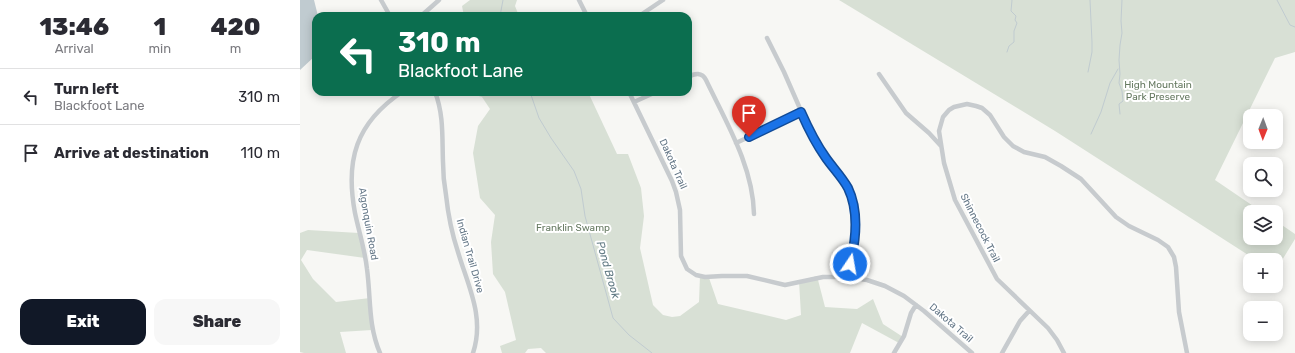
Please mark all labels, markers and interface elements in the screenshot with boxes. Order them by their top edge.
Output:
text: 13:46 [39,13,109,41]
text: 1 [153,13,166,41]
text: 420 [210,13,261,41]
text: 310 m [398,26,481,59]
icon: left [332,28,384,80]
text: Arrival [55,41,94,56]
text: min [148,41,171,56]
text: m [230,41,241,56]
text: Blackfoot Lane [398,60,523,82]
park label: High Mountain Park Preserve [1124,79,1192,103]
text: Turn left [54,80,119,98]
icon: left [20,86,42,108]
text: 310 m [238,88,280,106]
pin [732,96,766,137]
text: Blackfoot Lane [54,98,145,113]
icon: arrive [738,102,760,124]
north arrow [1243,109,1283,149]
map controls [1243,109,1283,341]
street label: Dakota Trail [657,137,689,191]
icon: arrive [20,142,42,164]
text: Arrive at destination [54,144,209,162]
text: 110 m [241,144,280,162]
button: search [1243,157,1283,197]
street label: Algonquin Road [356,187,380,261]
street label: Shinnecock Trail [958,192,1002,264]
button: layers [1243,205,1283,245]
street label: Indian Trail Drive [454,218,486,295]
park label: Franklin Swamp [536,222,610,234]
water label: Pond Brook [594,240,622,300]
position arrow [829,243,871,285]
button: + [1243,253,1283,293]
button: Exit [20,299,146,345]
button: Share [154,299,280,345]
street label: Dakota Trail [927,301,975,345]
button: − [1243,301,1283,341]

